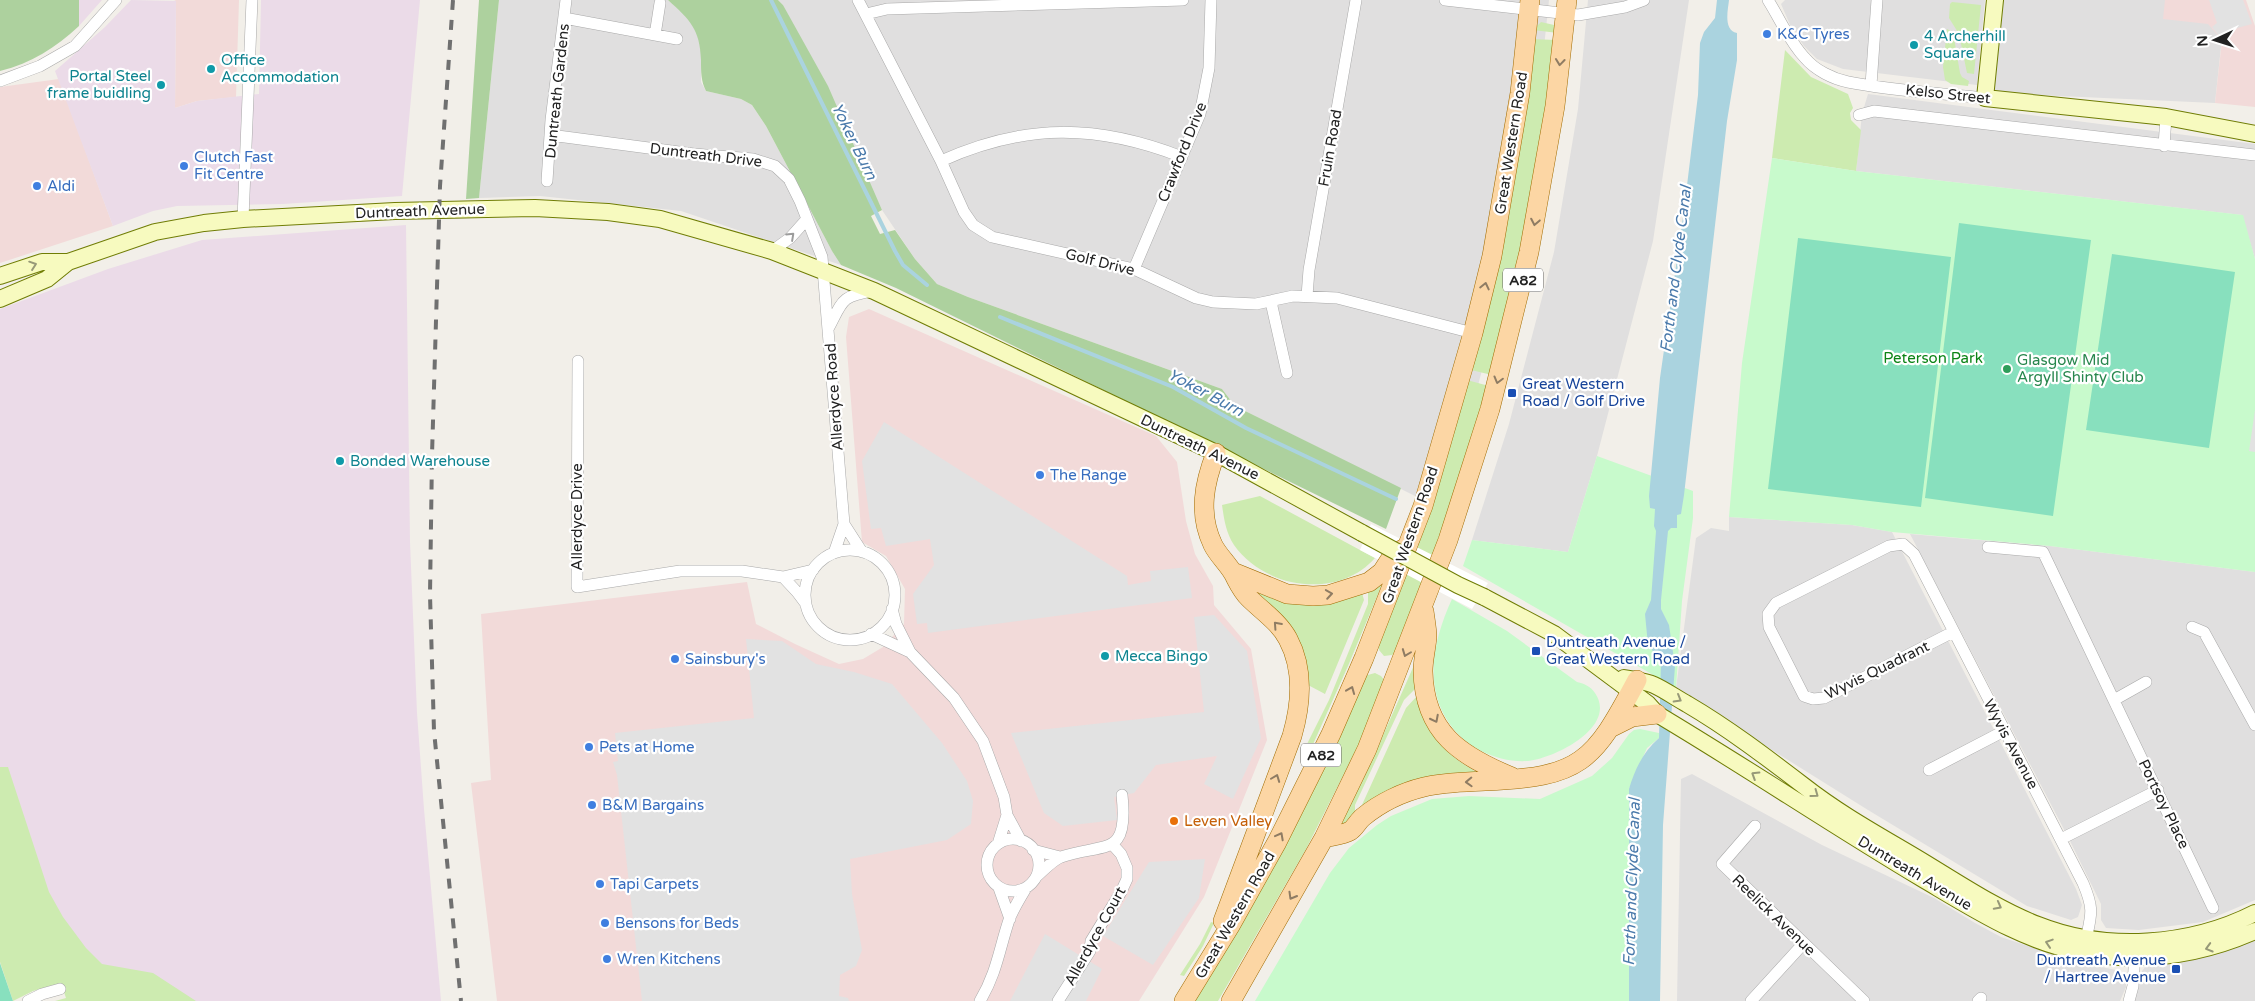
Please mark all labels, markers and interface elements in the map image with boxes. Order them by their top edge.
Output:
north arrow [2190,15,2240,65]
street label: Duntreath Gardens [541,23,573,159]
place label: K&C Tyres [1777,25,1850,43]
place label: 4 Archerhill Square [1924,27,2006,62]
marker: K&C Tyres [1761,28,1773,40]
text: N [2194,35,2211,47]
marker: 4 Archerhill Square [1908,39,1920,51]
place label: Office Accommodation [221,51,339,86]
one-way arrow [1555,58,1566,66]
marker: Office Accommodation [205,63,217,75]
place label: Portal Steel frame buidling [47,67,151,102]
street label: Great Western Road [1491,70,1531,216]
marker: Portal Steel frame buidling [155,79,167,91]
street label: Kelso Street [1905,81,1992,107]
street label: Crawford Drive [1154,99,1210,205]
water label: Yoker Burn [827,100,882,184]
street label: Fruin Road [1314,108,1346,188]
street label: Duntreath Drive [649,139,763,171]
place label: Clutch Fast Fit Centre [194,148,274,183]
marker: Clutch Fast Fit Centre [178,160,190,172]
place label: Aldi [47,177,75,195]
marker: Aldi [31,180,43,192]
water label: Forth and Clyde Canal [1656,183,1696,354]
street label: Duntreath Avenue [355,200,485,222]
one-way arrow [1530,218,1540,227]
one-way arrow [785,233,794,242]
street label: Golf Drive [1063,245,1137,279]
one-way arrow [29,261,37,271]
road number: A82 [1503,268,1543,292]
one-way arrow [1479,281,1490,290]
street label: Allerdyce Road [821,342,847,452]
park label: Peterson Park [1883,349,1983,367]
place label: Glasgow Mid Argyll Shinty Club [2017,351,2144,386]
marker: Glasgow Mid Argyll Shinty Club [2001,363,2013,375]
water label: Yoker Burn [1164,365,1248,422]
place label: Great Western Road / Golf Drive [1522,375,1645,410]
one-way arrow [1493,376,1503,384]
marker: Great Western Road / Golf Drive [1506,387,1518,399]
street label: Duntreath Avenue [1138,410,1262,484]
place label: Bonded Warehouse [350,452,490,470]
marker: Bonded Warehouse [334,455,346,467]
street label: Allerdyce Drive [568,463,586,571]
street label: Great Western Road [1378,464,1442,606]
place label: The Range [1050,466,1127,484]
marker: The Range [1034,469,1046,481]
one-way arrow [1325,590,1334,600]
one-way arrow [1274,621,1283,630]
place label: Duntreath Avenue / Great Western Road [1546,633,1690,668]
street label: Wyvis Quadrant [1822,637,1932,703]
marker: Duntreath Avenue / Great Western Road [1530,645,1542,657]
place label: Mecca Bingo [1115,647,1208,665]
one-way arrow [1402,648,1412,657]
place label: Sainsbury's [685,650,766,668]
marker: Mecca Bingo [1099,650,1111,662]
marker: Sainsbury's [669,653,681,665]
one-way arrow [1345,686,1356,695]
one-way arrow [1673,693,1682,703]
street label: Wyvis Avenue [1980,696,2042,792]
one-way arrow [1429,713,1439,722]
place label: Pets at Home [599,738,695,756]
marker: Pets at Home [583,741,595,753]
road number: A82 [1301,744,1341,766]
street label: Portsoy Place [2135,756,2193,852]
one-way arrow [1752,772,1761,782]
one-way arrow [1270,774,1280,783]
one-way arrow [1465,776,1473,787]
one-way arrow [1809,788,1819,797]
place label: B&M Bargains [602,796,704,814]
water label: Forth and Clyde Canal [1619,796,1645,966]
marker: B&M Bargains [586,799,598,811]
place label: Leven Valley [1184,812,1272,830]
marker: Leven Valley [1168,815,1180,827]
one-way arrow [1274,832,1284,841]
street label: Duntreath Avenue [1855,832,1975,914]
street label: Great Western Road [1191,848,1279,982]
street label: Reelick Avenue [1729,871,1819,959]
place label: Tapi Carpets [610,875,699,893]
marker: Tapi Carpets [594,878,606,890]
street label: Allerdyce Court [1060,883,1130,989]
one-way arrow [1288,891,1298,900]
one-way arrow [1993,900,2002,910]
place label: Bensons for Beds [615,914,739,932]
marker: Bensons for Beds [599,917,611,929]
one-way arrow [2046,939,2054,949]
one-way arrow [2206,942,2214,952]
place label: Wren Kitchens [617,950,721,968]
place label: Duntreath Avenue / Hartree Avenue [2036,951,2166,986]
marker: Wren Kitchens [601,953,613,965]
marker: Duntreath Avenue / Hartree Avenue [2170,963,2182,975]

